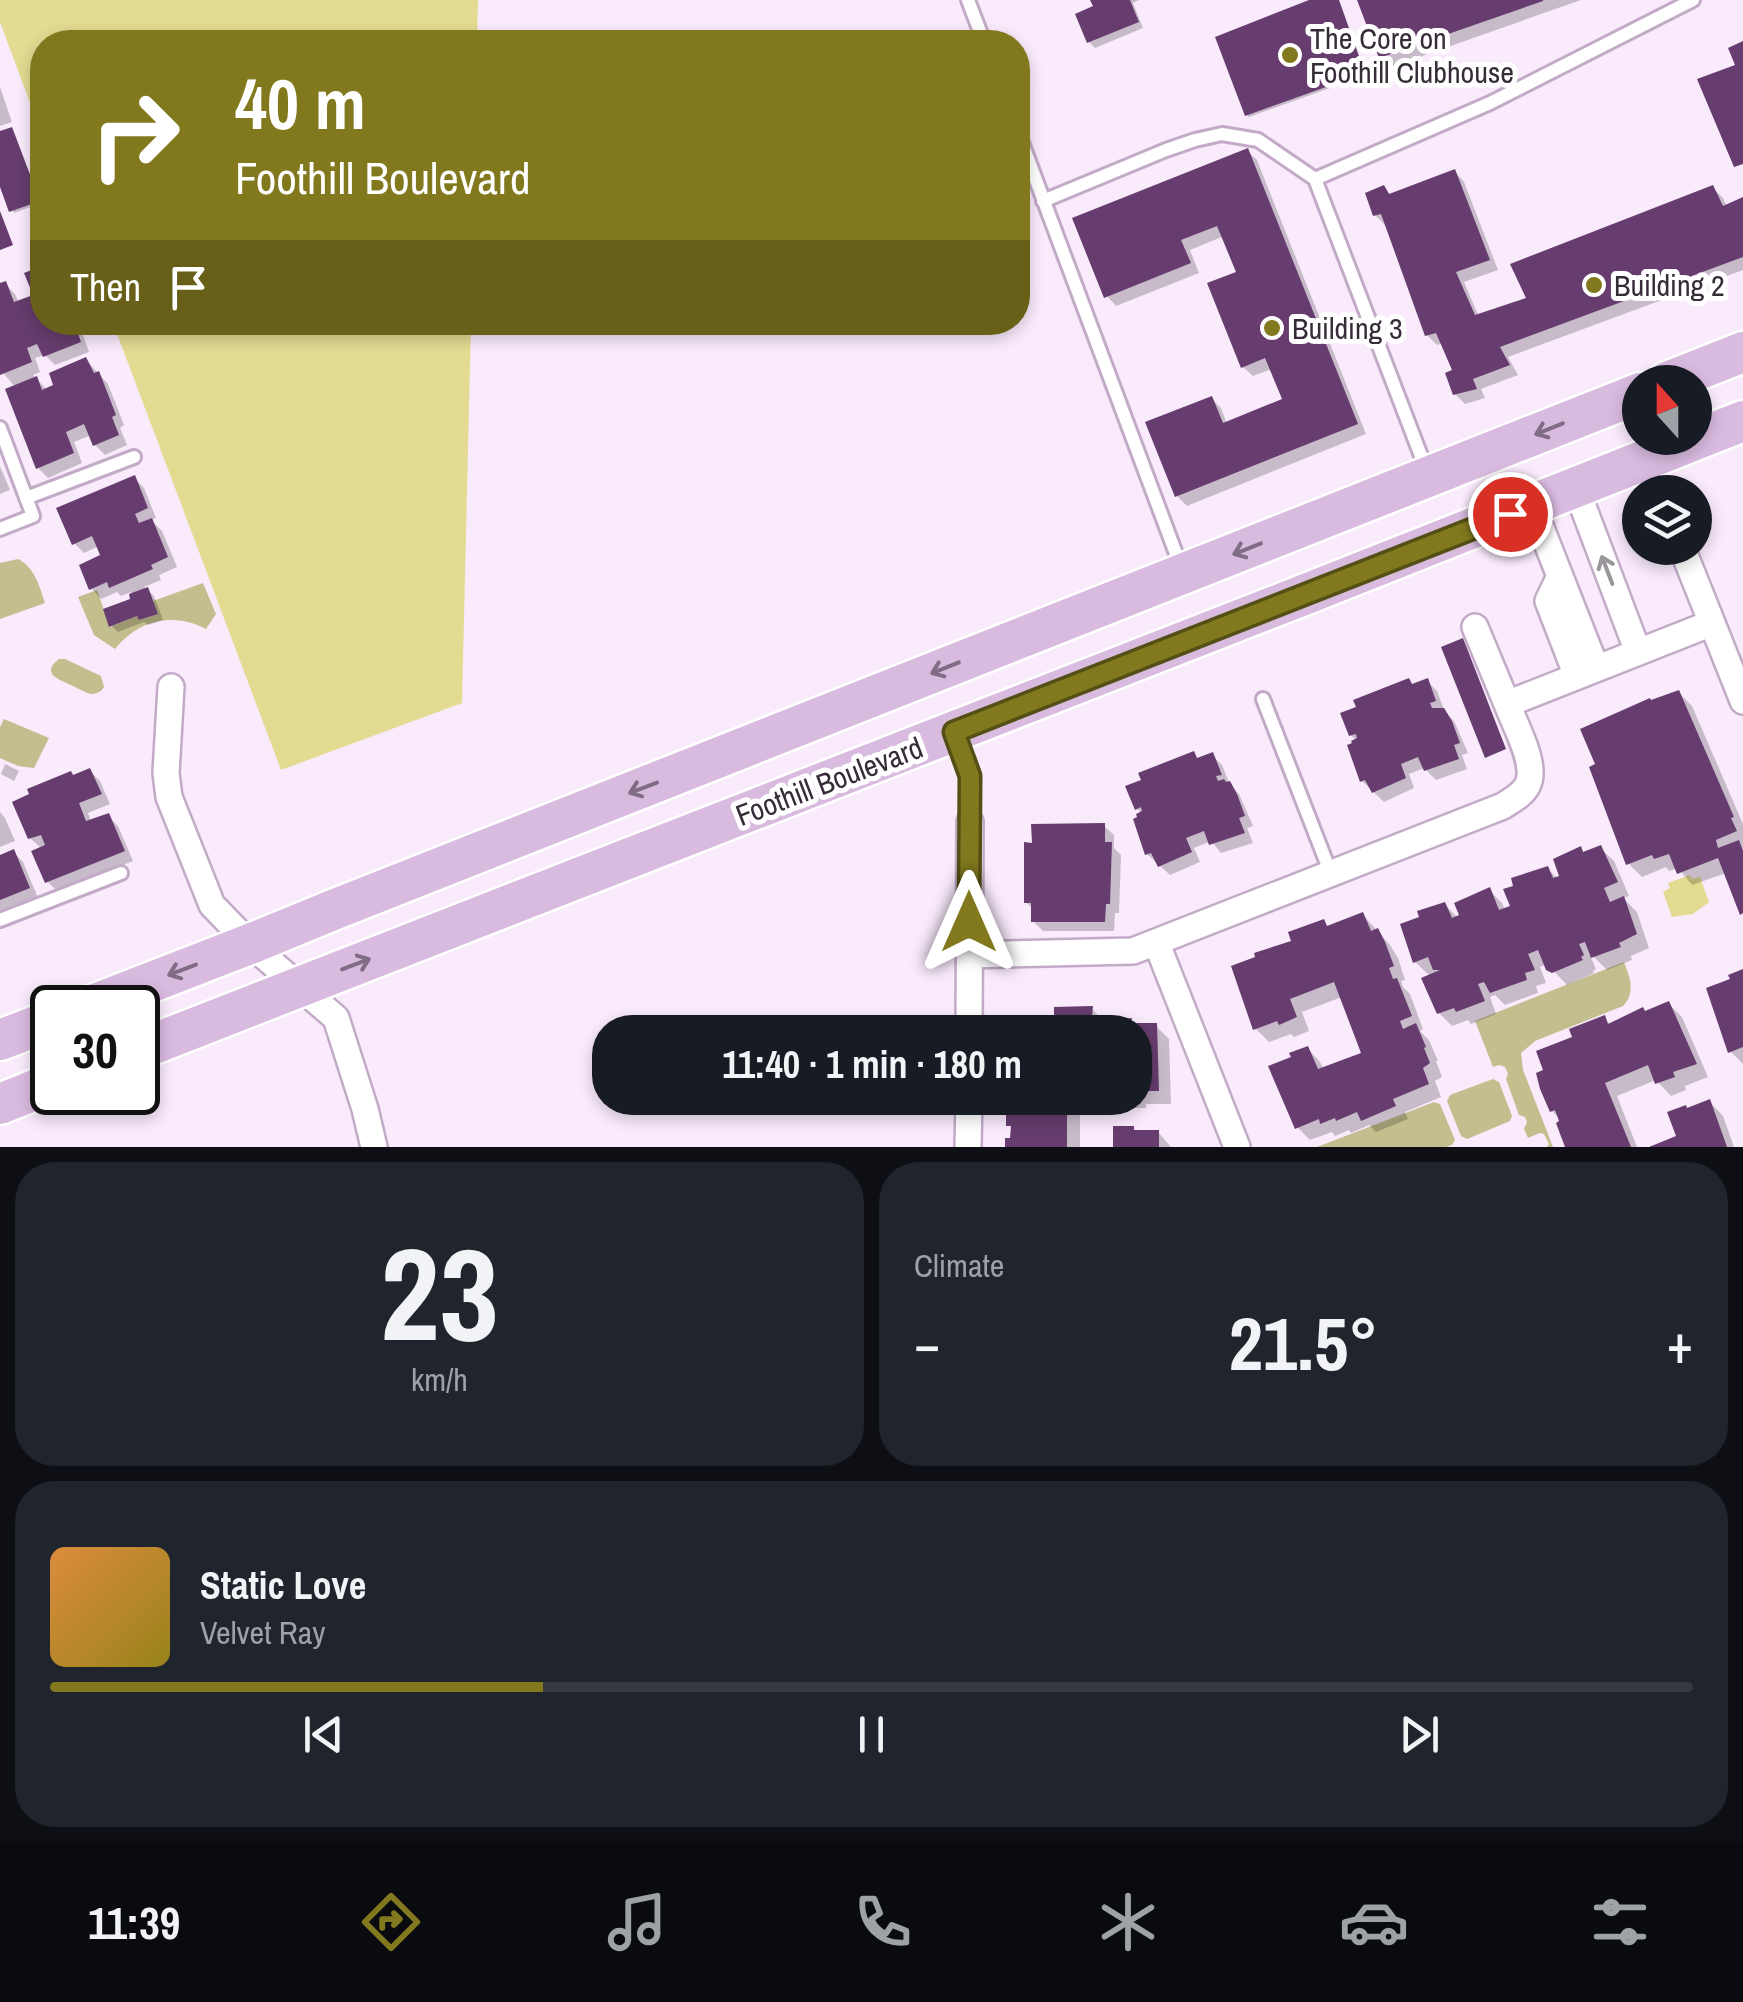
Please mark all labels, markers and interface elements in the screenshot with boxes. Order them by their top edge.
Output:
place label: The Core on Foothill Clubhouse [1310,18,1514,92]
marker: The Core on Foothill Clubhouse [1279,44,1301,66]
text: 40 m [235,57,366,151]
icon: right [70,70,200,200]
text: Foothill Boulevard [235,147,531,208]
icon: arrive [161,260,216,315]
text: Then [70,262,141,313]
place label: Building 2 [1614,265,1725,305]
marker: Building 2 [1583,274,1605,296]
place label: Building 3 [1292,308,1403,348]
marker: Building 3 [1261,317,1283,339]
north arrow [1622,365,1712,455]
map controls [1622,365,1712,565]
one-way arrow [1535,421,1565,439]
pin [1468,472,1553,557]
button: layers [1622,475,1712,565]
icon: arrive [1483,487,1538,542]
one-way arrow [1232,541,1263,559]
one-way arrow [1597,555,1615,586]
one-way arrow [930,661,961,679]
street label: Foothill Boulevard [730,727,928,835]
one-way arrow [628,780,658,798]
position arrow [917,870,1021,974]
one-way arrow [340,954,370,972]
one-way arrow [168,963,198,981]
speed limit sign: 30 [30,985,160,1115]
text: 11:40 · 1 min · 180 m [722,1039,1022,1090]
text: 23 [380,1205,499,1381]
text: Climate [914,1244,1004,1287]
text: 21.5° [1229,1292,1378,1393]
text: − [914,1306,940,1380]
text: + [1667,1306,1693,1380]
text: km/h [411,1358,468,1401]
text: Static Love [200,1560,366,1611]
text: Velvet Ray [200,1611,325,1654]
icon: previous [296,1707,351,1762]
icon: pause [844,1707,899,1762]
icon: next [1392,1707,1447,1762]
icon: directions [356,1887,426,1957]
icon: music [602,1887,672,1957]
icon: phone [848,1887,918,1957]
icon: climate [1093,1887,1163,1957]
icon: car [1339,1887,1409,1957]
icon: filters [1585,1887,1655,1957]
text: 11:39 [88,1892,180,1953]

